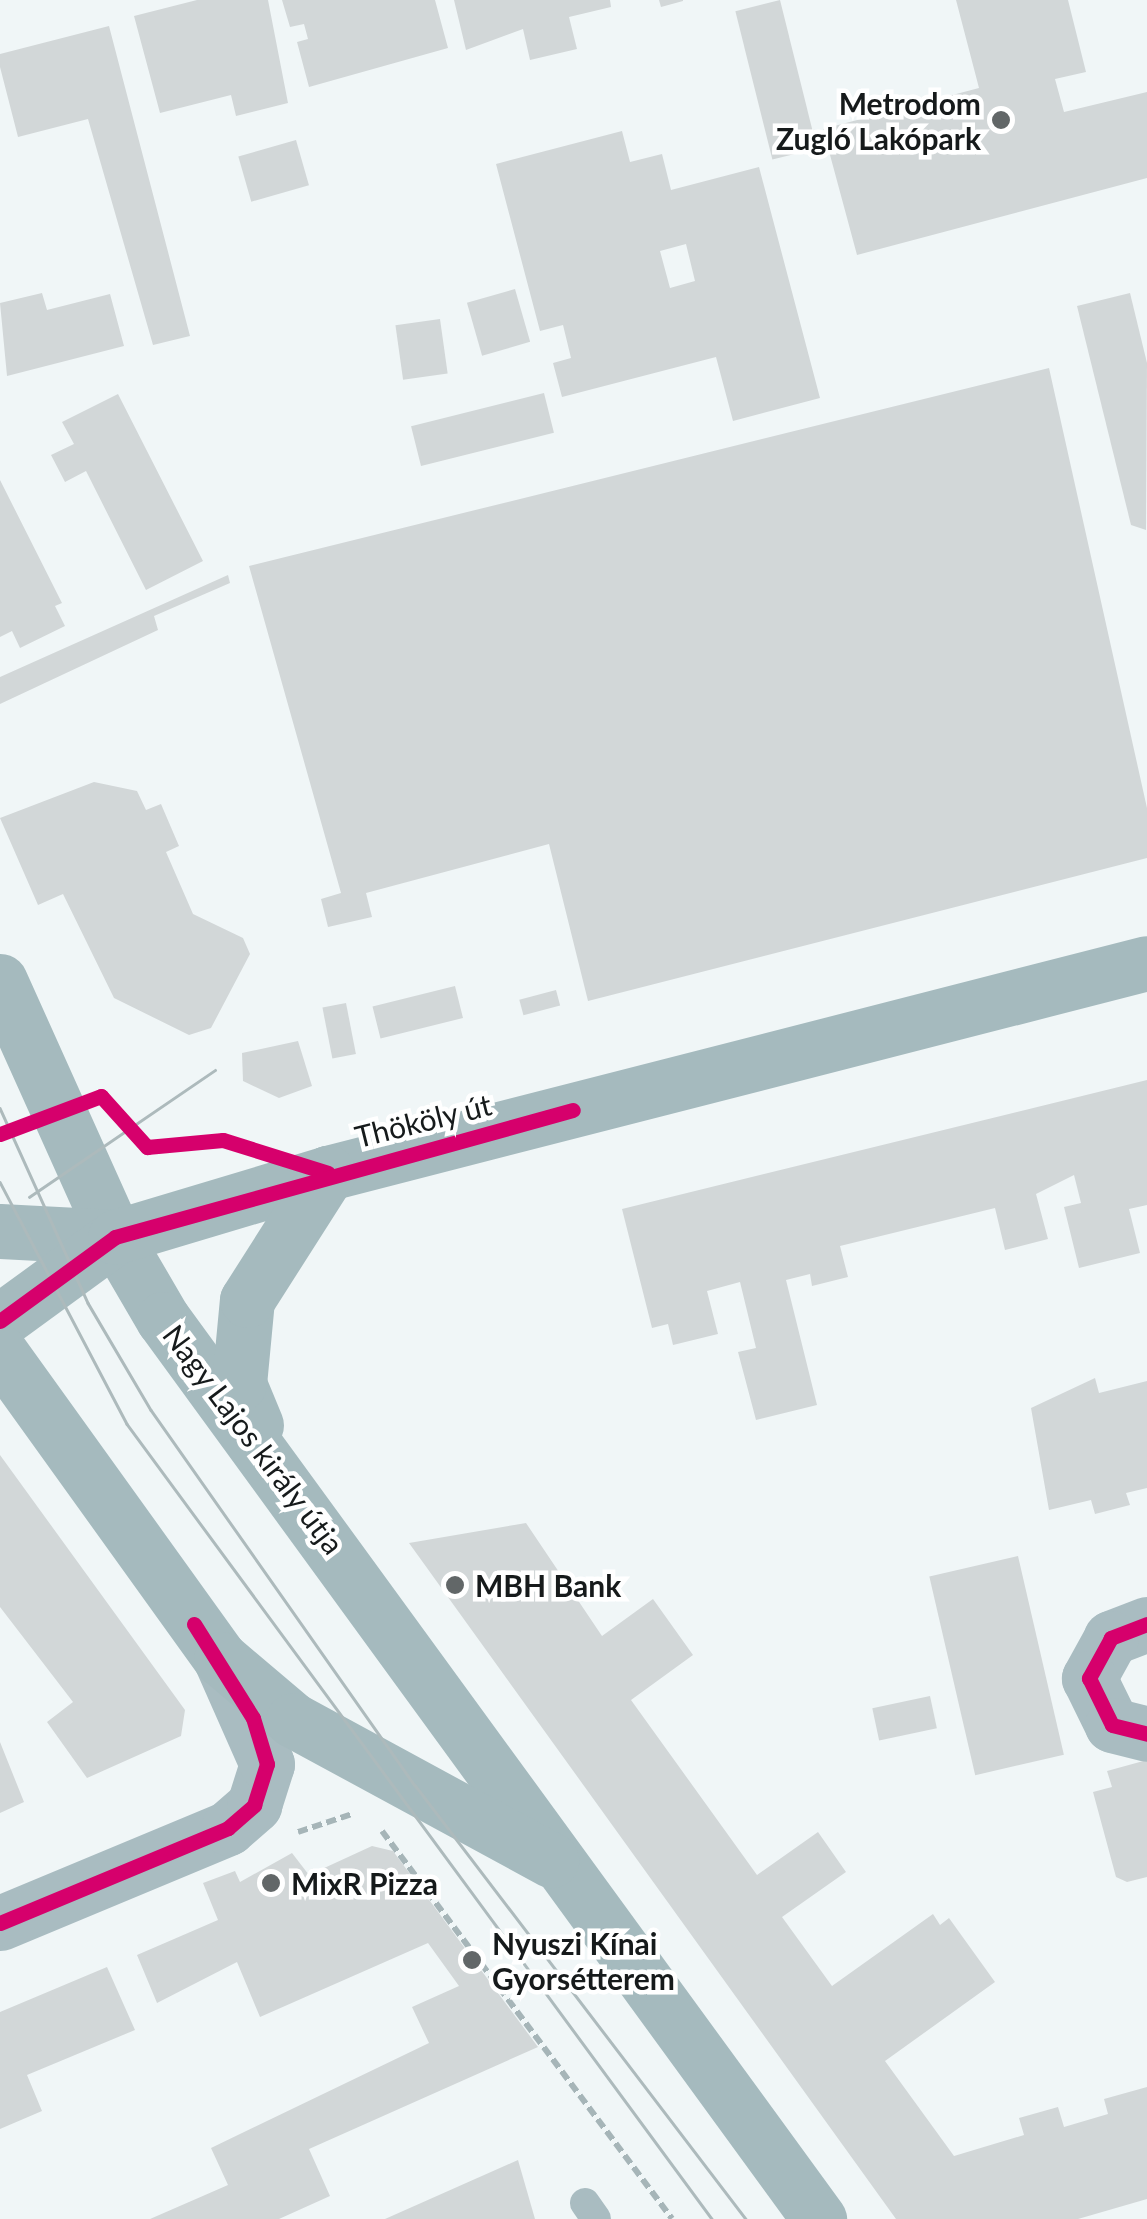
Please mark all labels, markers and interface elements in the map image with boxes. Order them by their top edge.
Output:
place label: Metrodom Zugló Lakópark [776,85,981,156]
marker: Metrodom Zugló Lakópark [990,109,1012,131]
street label: Thököly út [351,1086,495,1154]
street label: Nagy Lajos király útja [156,1317,352,1561]
place label: MBH Bank [475,1567,621,1603]
marker: MBH Bank [444,1574,466,1596]
place label: MixR Pizza [291,1865,438,1901]
marker: MixR Pizza [260,1872,282,1894]
place label: Nyuszi Kínai Gyorsétterem [492,1925,675,1996]
marker: Nyuszi Kínai Gyorsétterem [461,1949,483,1971]

